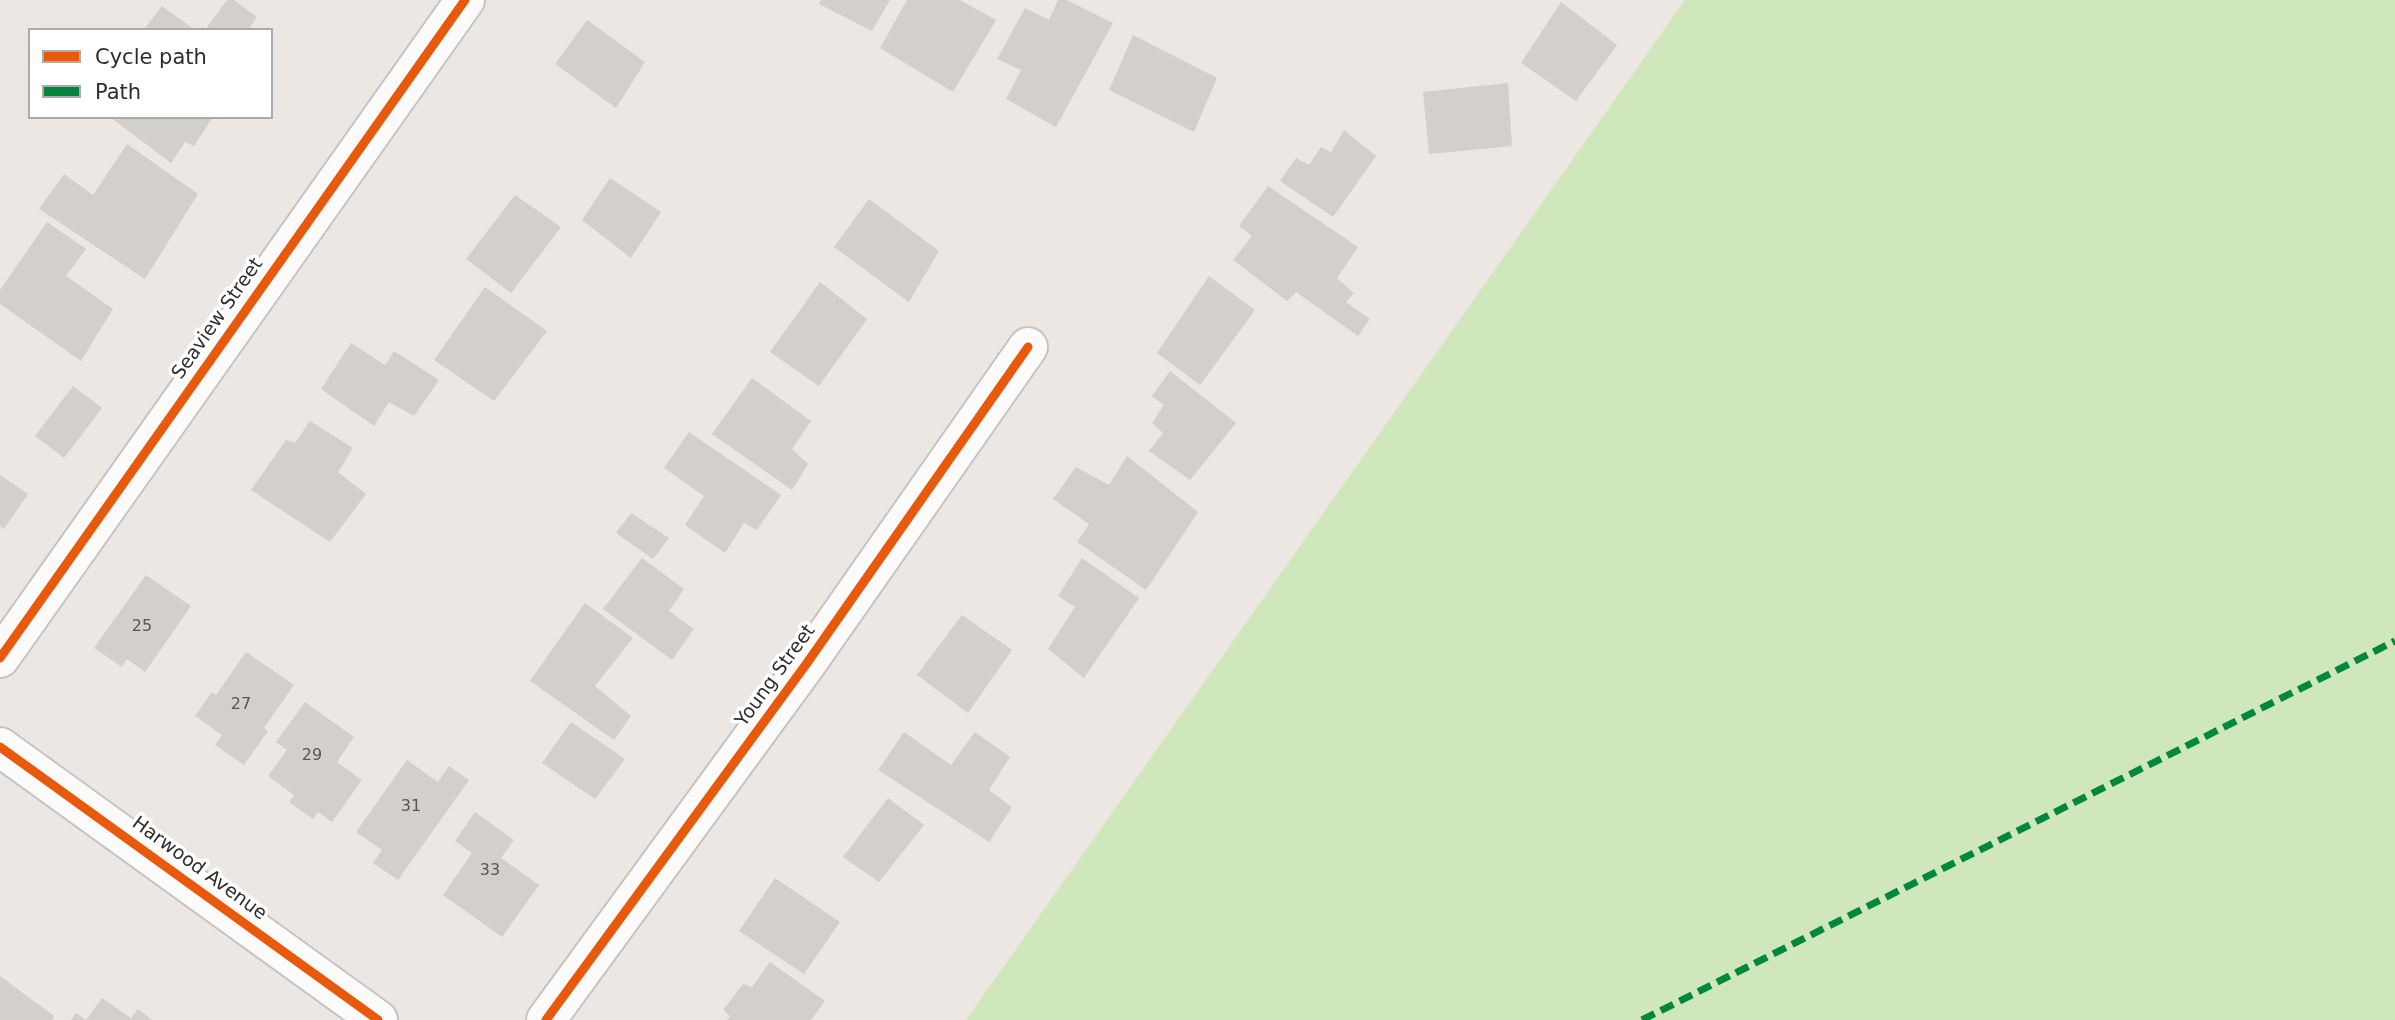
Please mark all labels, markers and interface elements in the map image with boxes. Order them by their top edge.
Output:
legend [28,28,273,119]
text: Cycle path [95,45,207,69]
text: Path [95,80,141,104]
street label: Seaview Street [168,254,268,384]
house number: 25 [132,617,152,637]
street label: Young Street [731,621,821,731]
house number: 27 [231,695,251,715]
house number: 29 [302,746,322,766]
house number: 31 [401,797,421,817]
street label: Harwood Avenue [127,812,271,926]
house number: 33 [480,861,500,881]

